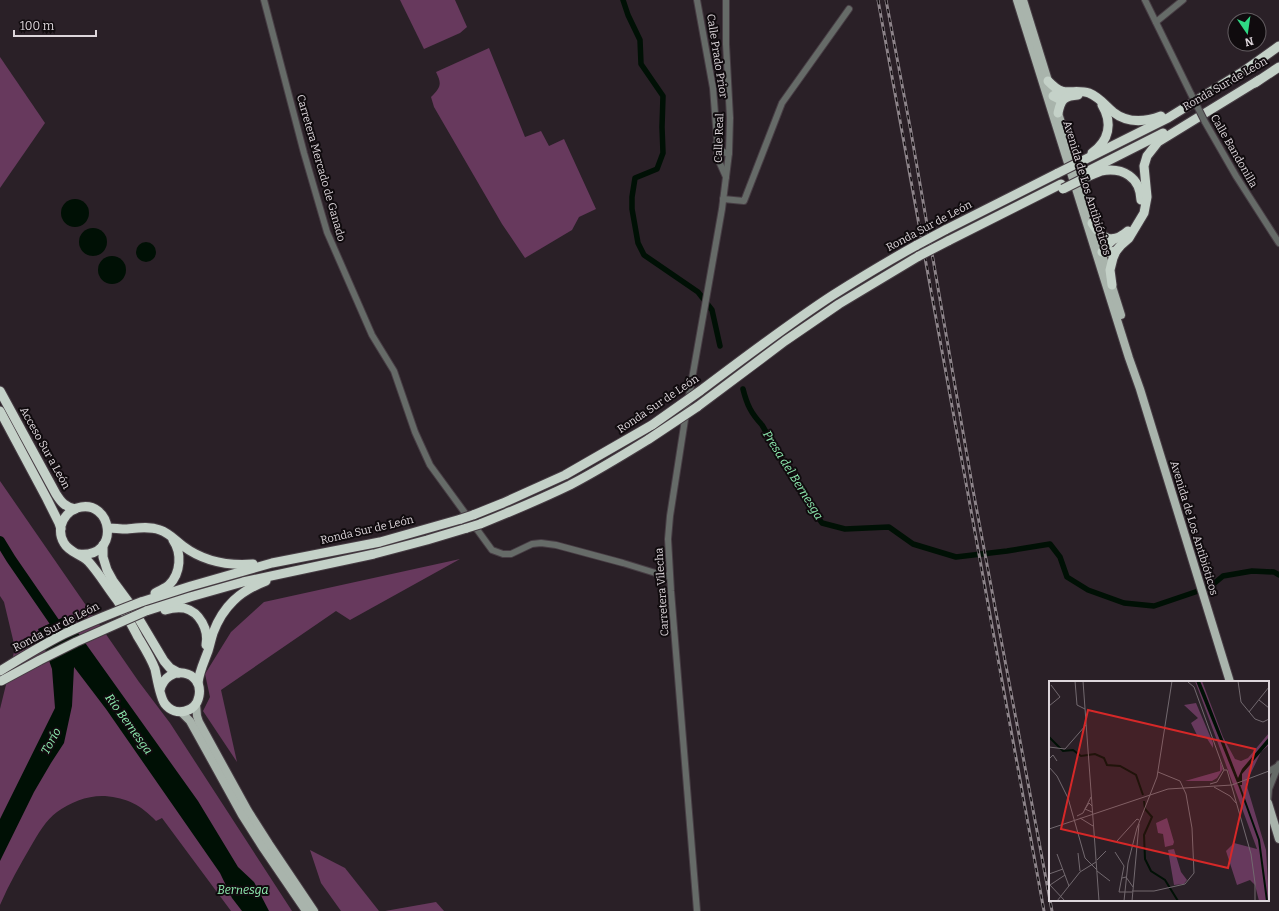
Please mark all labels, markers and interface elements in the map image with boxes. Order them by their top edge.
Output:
scale bar [14,12,96,38]
north arrow [1227,12,1267,52]
street label: Calle Prado Prior [704,13,730,99]
text: 100 m [20,19,55,33]
text: N [1243,34,1255,49]
street label: Ronda Sur de León [1181,55,1269,113]
street label: Carretera Mercado de Ganado [294,93,348,243]
street label: Calle Bandonilla [1208,112,1260,190]
street label: Calle Real [712,113,726,163]
street label: Avenida de Los Antibióticos [1060,119,1114,257]
street label: Ronda Sur de León [884,198,974,254]
street label: Ronda Sur de León [615,372,701,436]
street label: Acceso Sur a León [17,405,73,491]
water label: Presa del Bernesga [760,428,826,522]
street label: Avenida de Los Antibióticos [1167,459,1221,597]
street label: Ronda Sur de León [319,513,415,547]
street label: Carretera Vilecha [652,547,672,637]
street label: Ronda Sur de León [11,600,101,654]
inset map [1049,681,1269,901]
water label: Río Bernesga [102,691,156,757]
water label: Torío [38,725,64,757]
water label: Bernesga [217,883,269,897]

